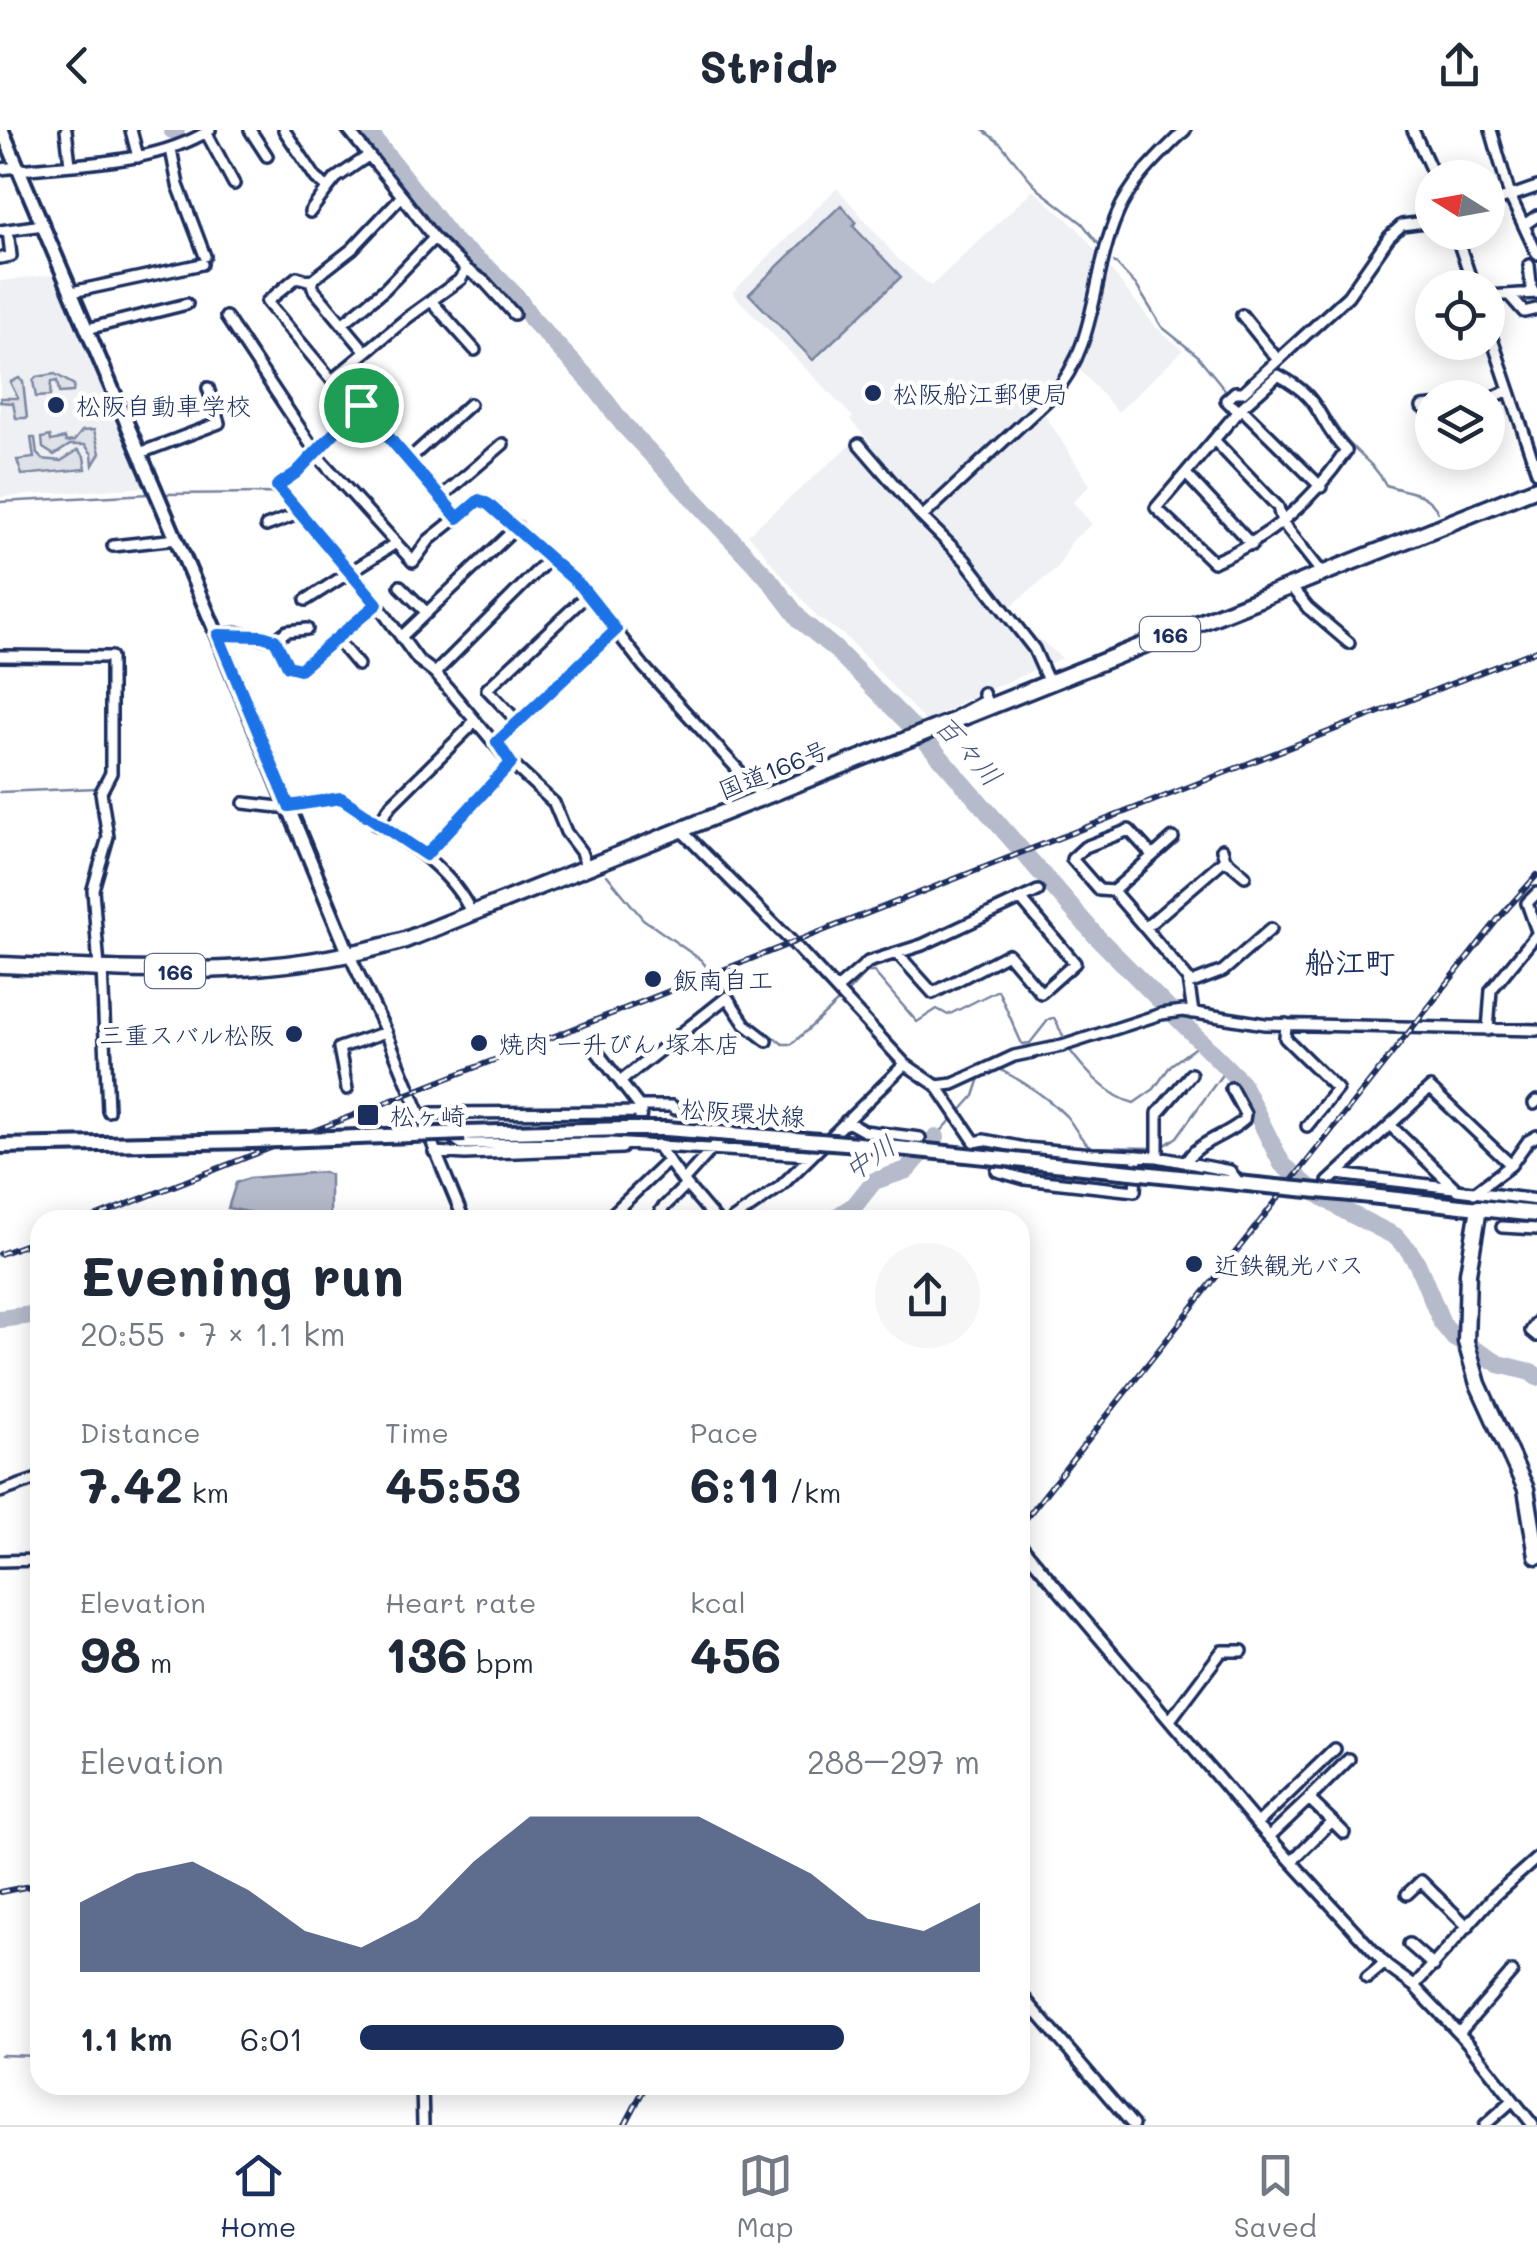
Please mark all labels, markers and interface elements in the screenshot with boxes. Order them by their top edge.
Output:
text: Stridr [699,36,838,94]
icon: back [50,38,105,93]
icon: share [1432,38,1487,93]
north arrow [1415,160,1505,250]
map controls [1415,160,1505,470]
button: locate [1415,270,1505,360]
pin [319,363,404,448]
place label: 松阪船江郵便局 [893,377,1068,409]
icon: arrive [334,378,389,433]
button: layers [1415,380,1505,470]
marker: 松阪船江郵便局 [862,382,884,404]
place label: 松阪自動車学校 [76,389,251,421]
marker: 松阪自動車学校 [45,394,67,416]
road number: 166 [1140,617,1200,651]
water label: 百々川 [928,707,1010,793]
street label: 国道166号 [713,732,833,806]
district label: 船江町 [1305,941,1395,981]
road number: 166 [145,954,205,988]
place label: 飯南自工 [673,963,773,995]
marker: 飯南自工 [642,968,664,990]
place label: 三重スバル松阪 [99,1018,274,1050]
marker: 三重スバル松阪 [283,1023,305,1045]
place label: 焼肉 一升びん 塚本店 [499,1027,740,1059]
marker: 焼肉 一升びん 塚本店 [468,1032,490,1054]
street label: 松阪環状線 [680,1092,806,1132]
place label: 松ヶ崎 [390,1099,465,1131]
marker: 松ヶ崎 [355,1102,381,1128]
water label: 中川 [836,1126,902,1188]
text: Evening run [80,1238,404,1310]
button: share [875,1243,980,1348]
place label: 近鉄観光バス [1214,1248,1364,1280]
marker: 近鉄観光バス [1183,1253,1205,1275]
text: 20:55 · 7 × 1.1 km [80,1312,346,1354]
text: Distance [80,1414,201,1450]
text: Time [385,1414,449,1450]
text: Pace [690,1414,758,1450]
text: 7.42 [80,1450,183,1516]
text: 45:53 [385,1450,521,1516]
text: 6:11 [690,1450,780,1516]
text: km [183,1474,229,1510]
text: /km [780,1474,841,1510]
text: Elevation [80,1584,206,1620]
text: Heart rate [385,1584,536,1620]
text: kcal [690,1584,746,1620]
text: 98 [80,1620,141,1686]
text: 136 [385,1620,467,1686]
text: 456 [690,1620,781,1686]
text: m [141,1644,172,1680]
text: bpm [467,1644,534,1680]
text: Elevation [80,1740,224,1782]
text: 288–297 m [807,1740,980,1782]
text: 1.1 km [80,2017,172,2059]
text: 6:01 [240,2017,303,2059]
tab: Home [220,2148,296,2244]
tab: Map [737,2148,794,2244]
tab: Saved [1234,2148,1317,2244]

